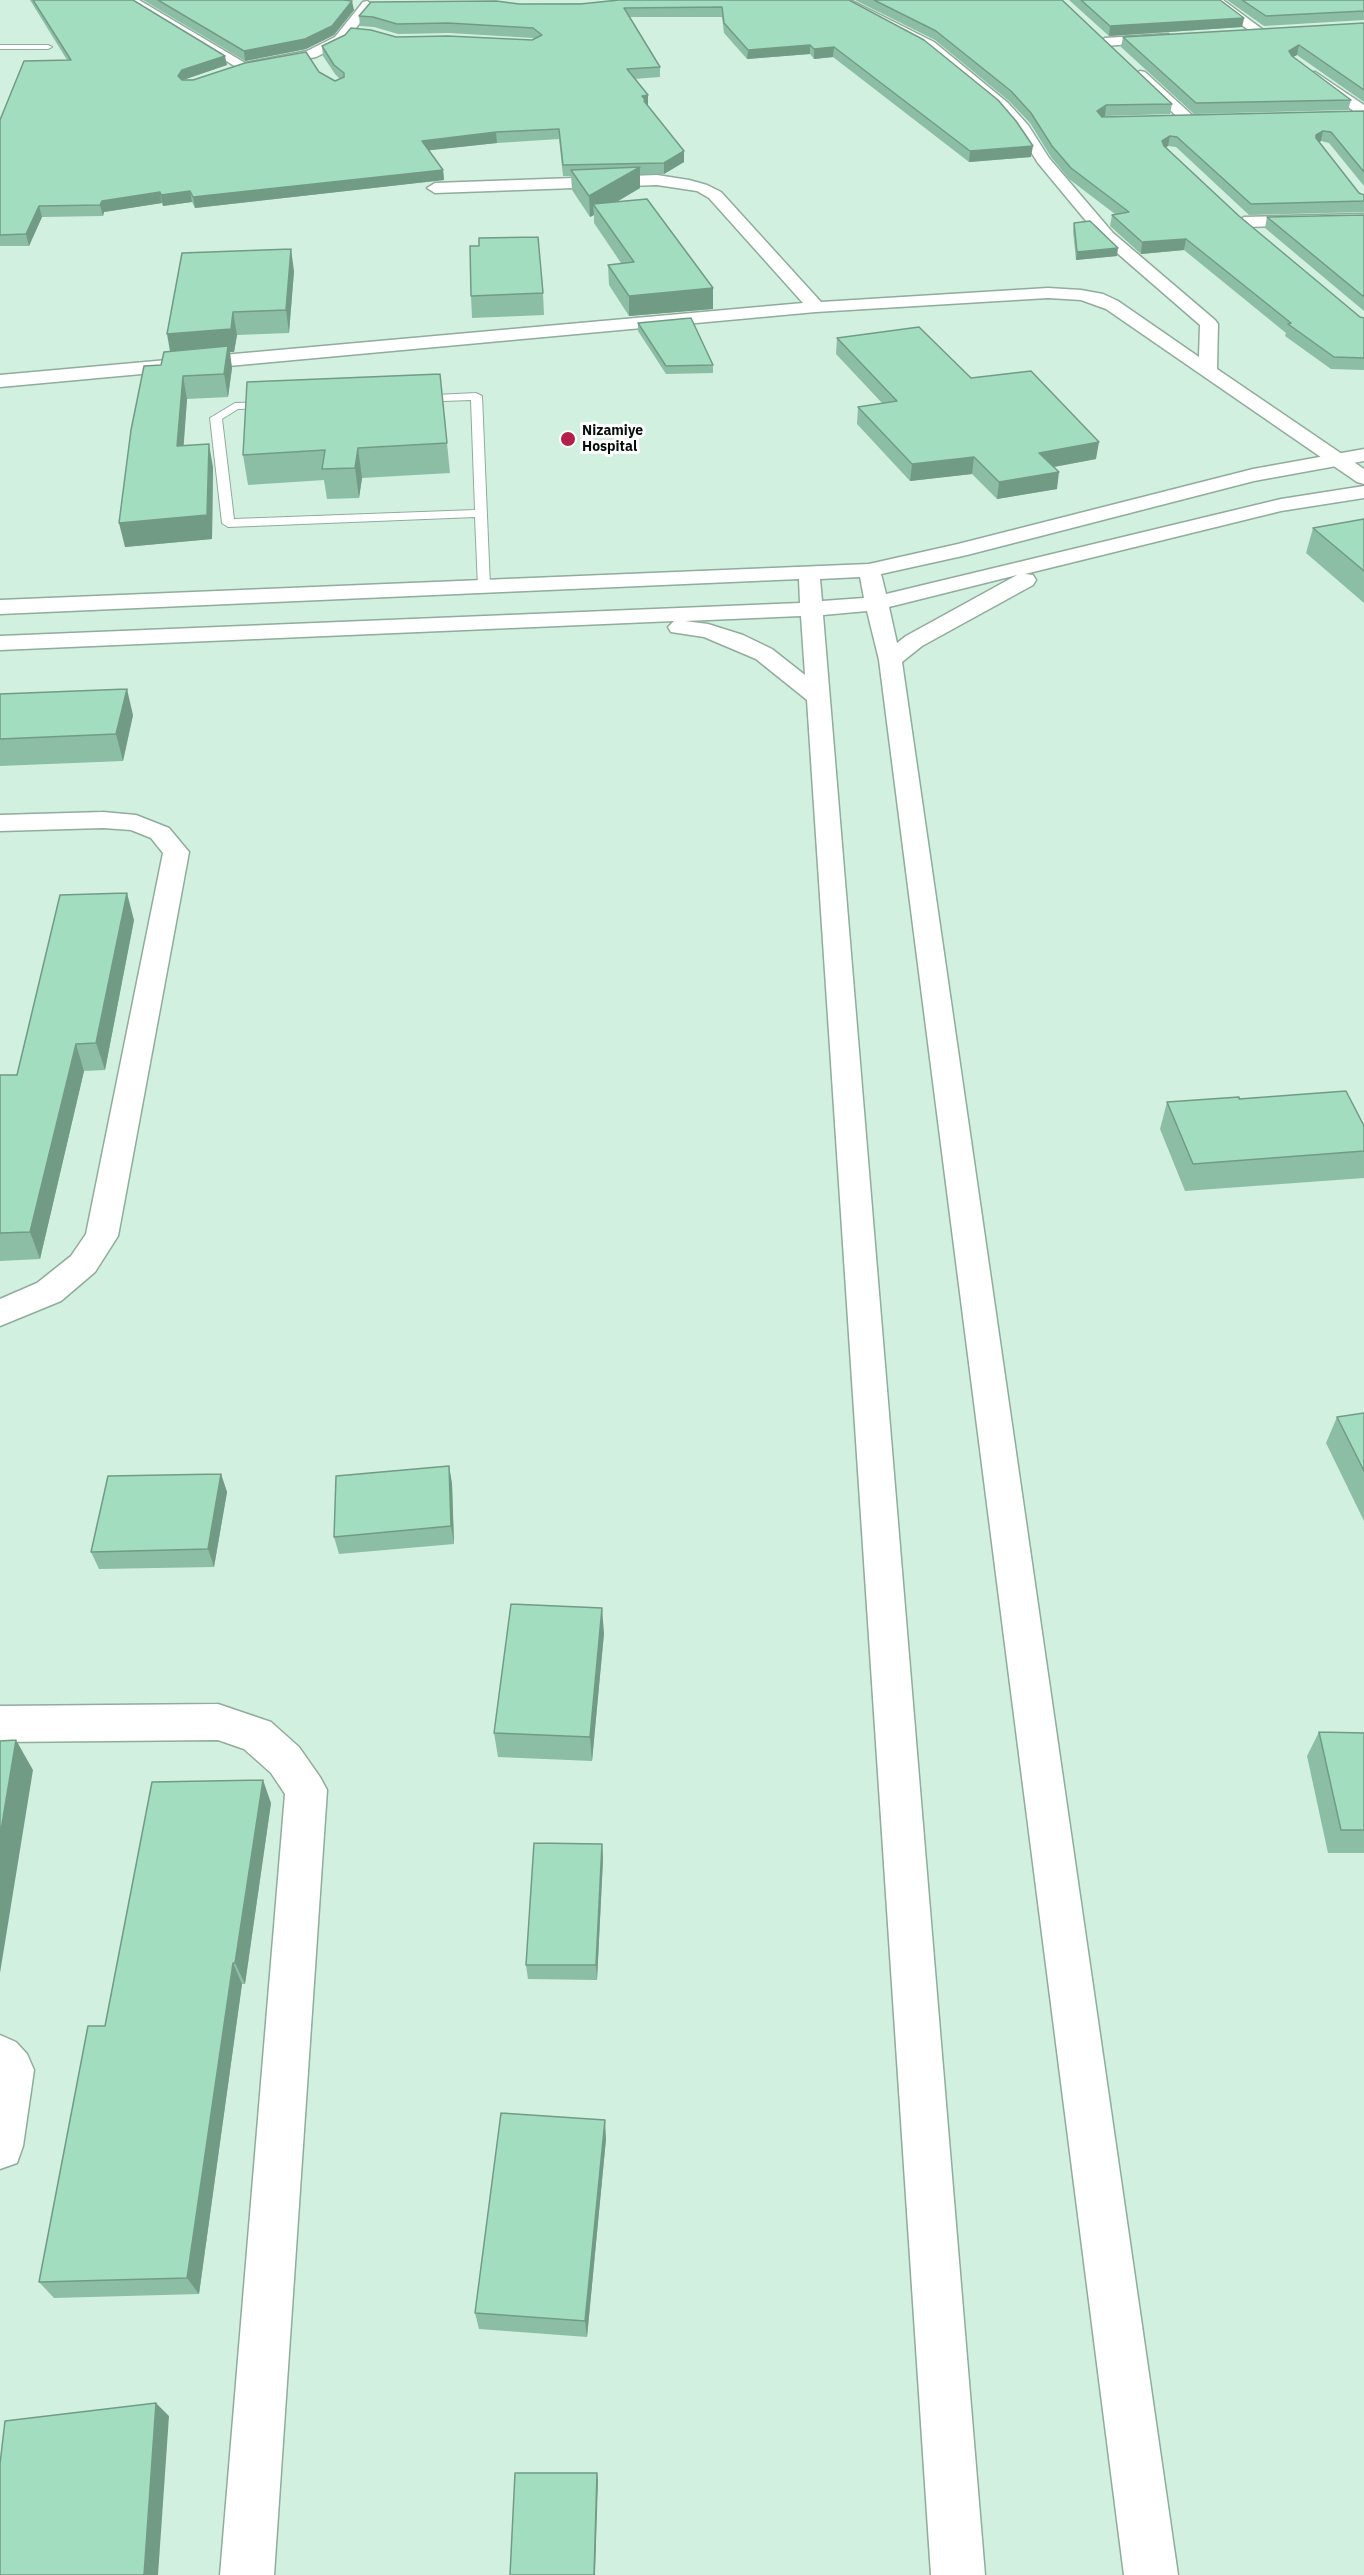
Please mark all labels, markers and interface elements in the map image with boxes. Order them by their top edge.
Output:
place label: Nizamiye Hospital [582,423,643,455]
marker: Nizamiye Hospital [559,430,577,448]

